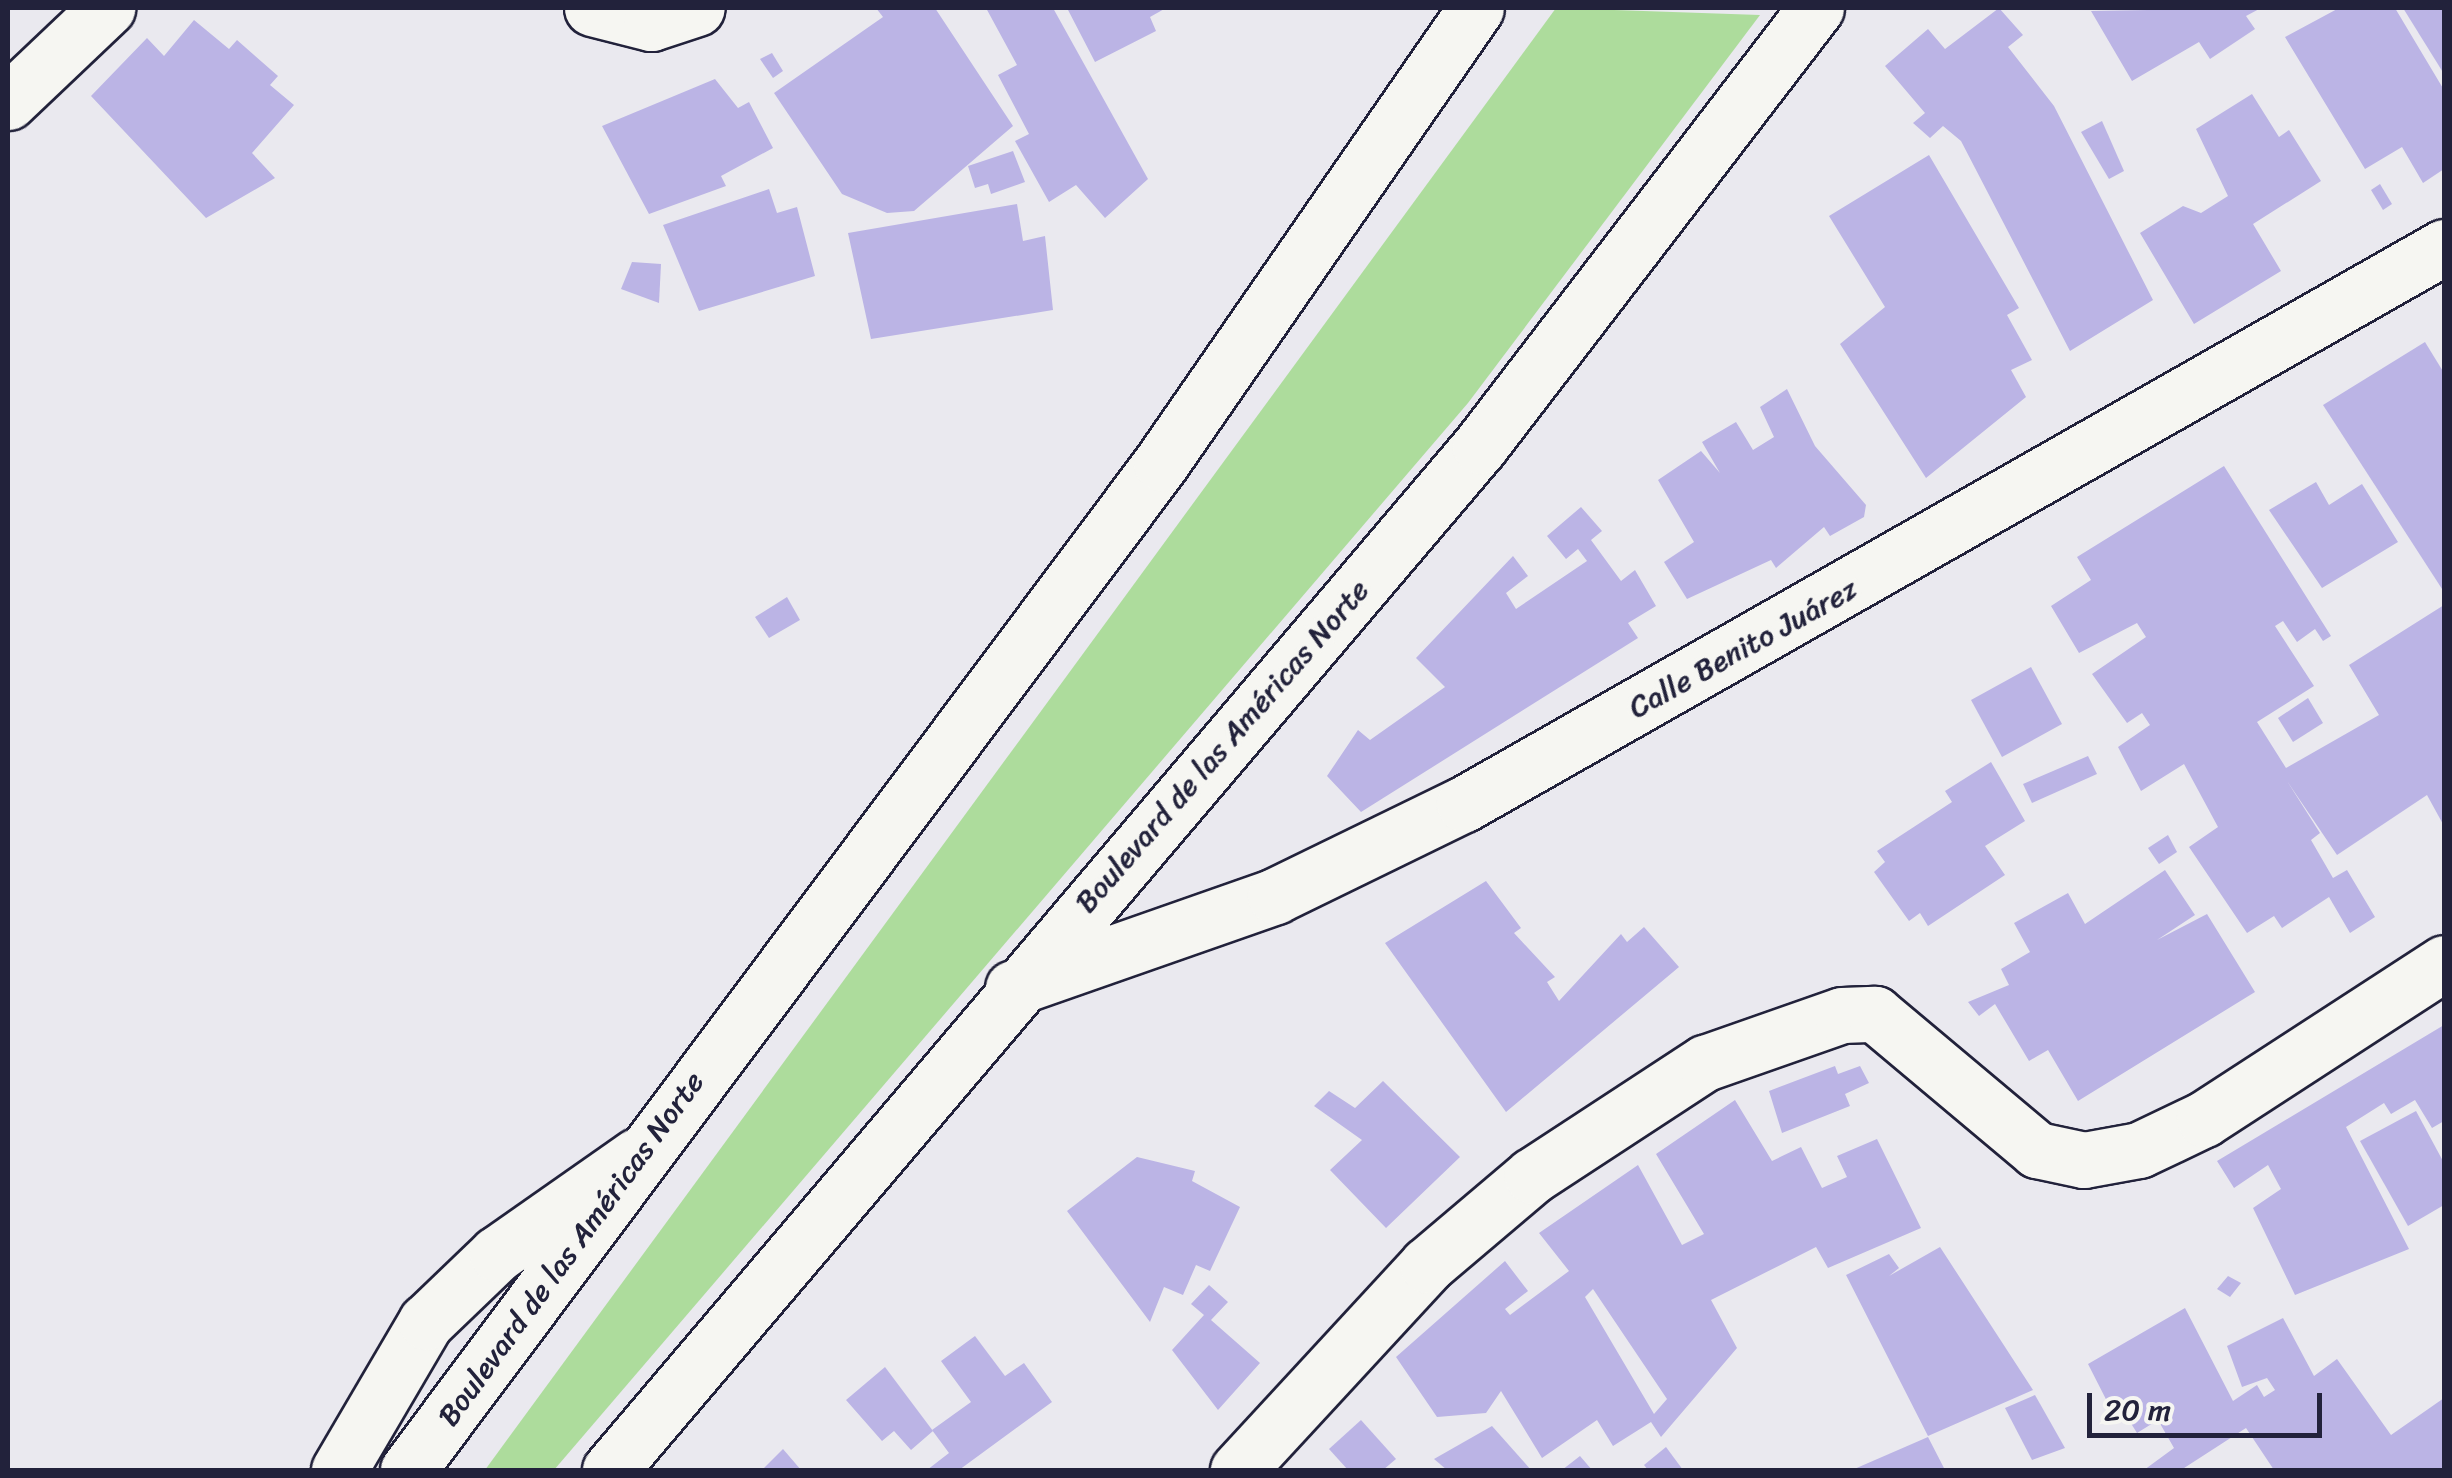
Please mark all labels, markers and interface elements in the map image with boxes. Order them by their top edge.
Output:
street label: Calle Benito Juárez [1622,570,1864,726]
street label: Boulevard de las Américas Norte [1067,572,1377,920]
street label: Boulevard de las Américas Norte [430,1065,712,1433]
scale bar [2092,1373,2327,1435]
text: 20 m [2104,1383,2171,1437]

